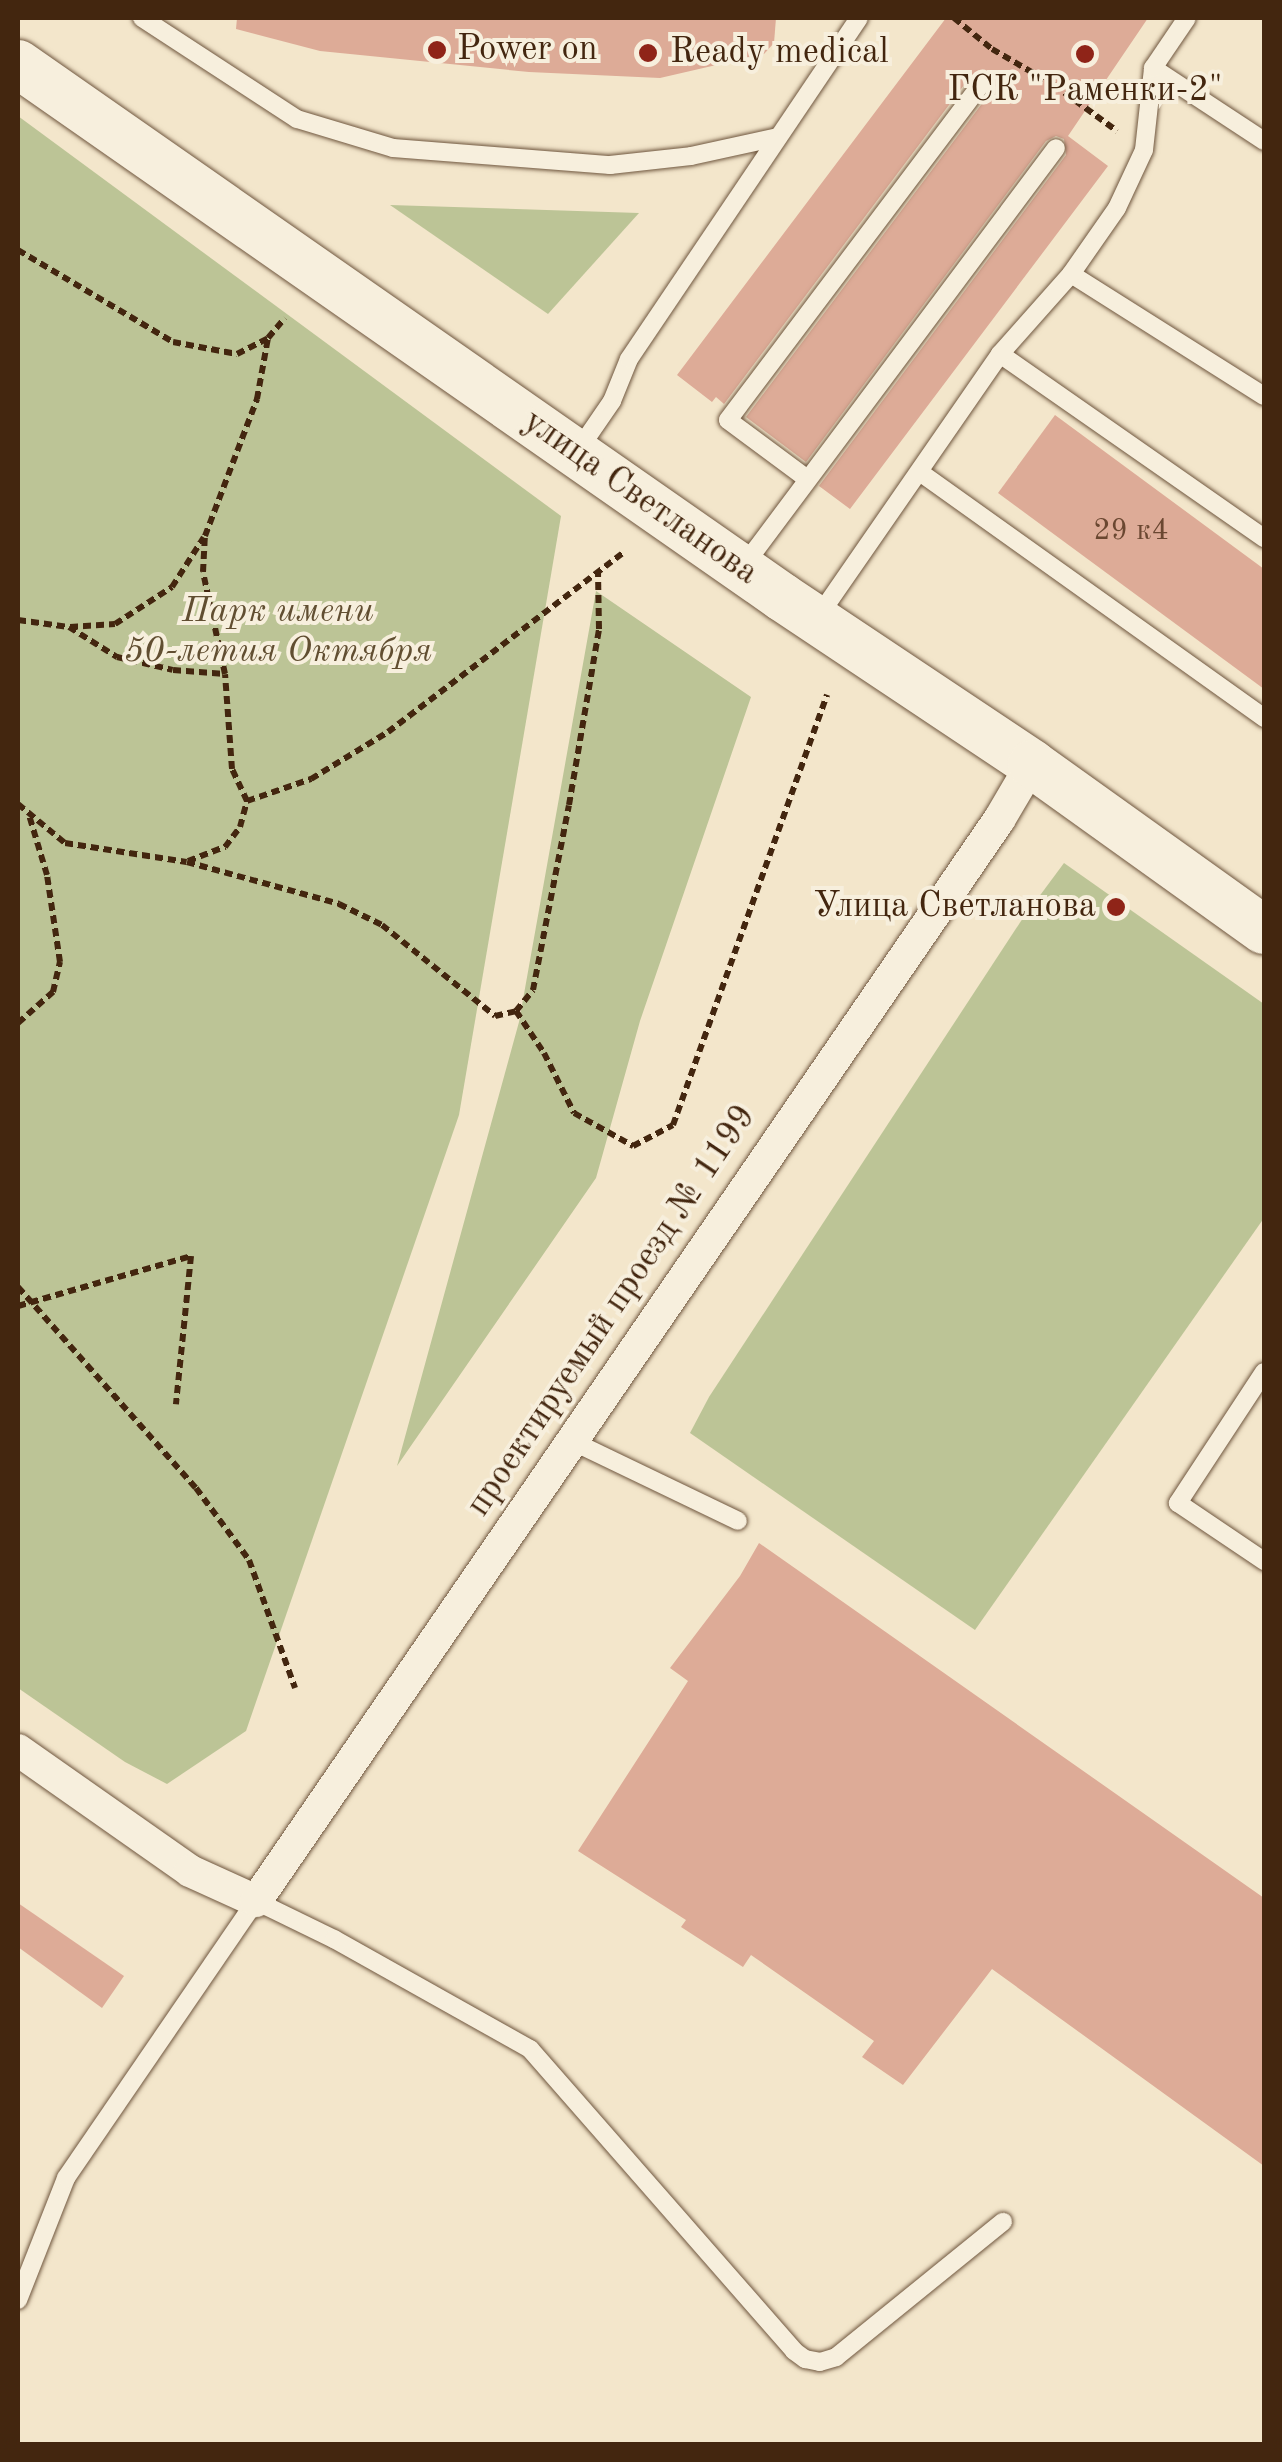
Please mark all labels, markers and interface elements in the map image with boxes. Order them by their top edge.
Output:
place label: Power on [457,29,598,71]
place label: Ready medical [670,32,889,74]
marker: Power on [426,39,448,61]
marker: Ready medical [635,40,661,66]
marker: ГСК "Раменки-2" [1074,43,1096,65]
place label: ГСК "Раменки-2" [947,70,1223,112]
street label: улица Светланова [514,401,766,595]
house number: 29 к4 [1093,513,1169,549]
park label: Парк имени 50-летия Октября [124,591,432,673]
place label: Улица Светланова [813,886,1096,928]
marker: Улица Светланова [1105,896,1127,918]
street label: проектируемый проезд № 1199 [458,1097,766,1525]

